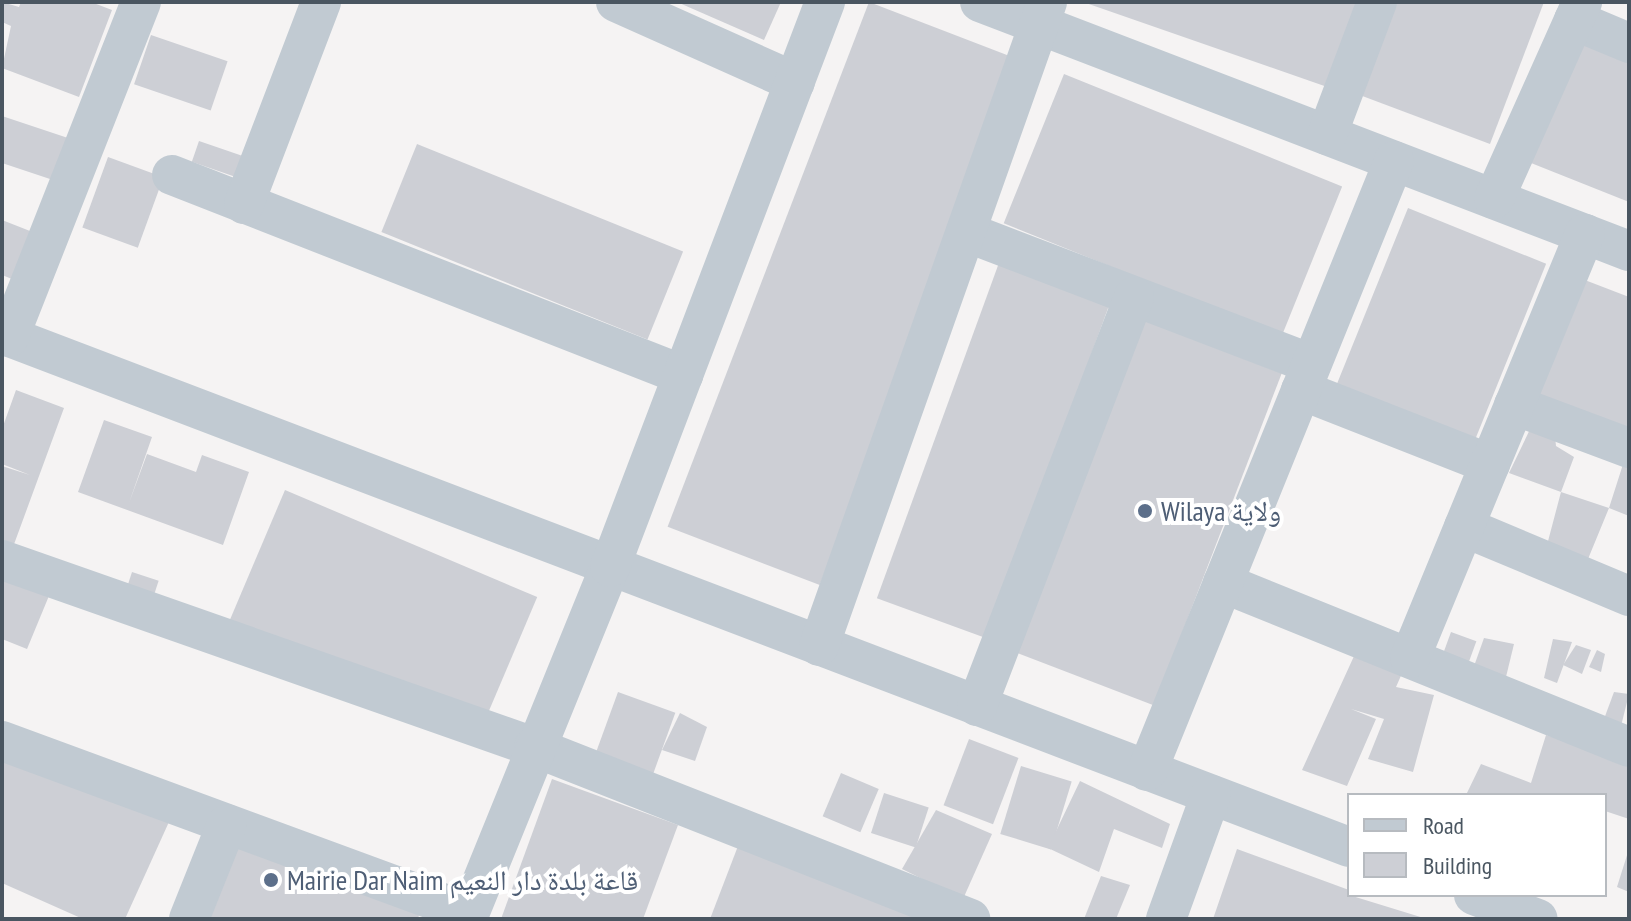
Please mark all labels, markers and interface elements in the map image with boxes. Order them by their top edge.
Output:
place label: Wilaya ولاية [1161,494,1281,528]
marker: Wilaya ولاية [1136,502,1154,520]
legend [1347,793,1607,897]
text: Road [1423,810,1464,841]
text: Building [1423,850,1492,881]
place label: Mairie Dar Naim قاعة بلدة دار النعيم [287,863,638,897]
marker: Mairie Dar Naim قاعة بلدة دار النعيم [262,871,280,889]

